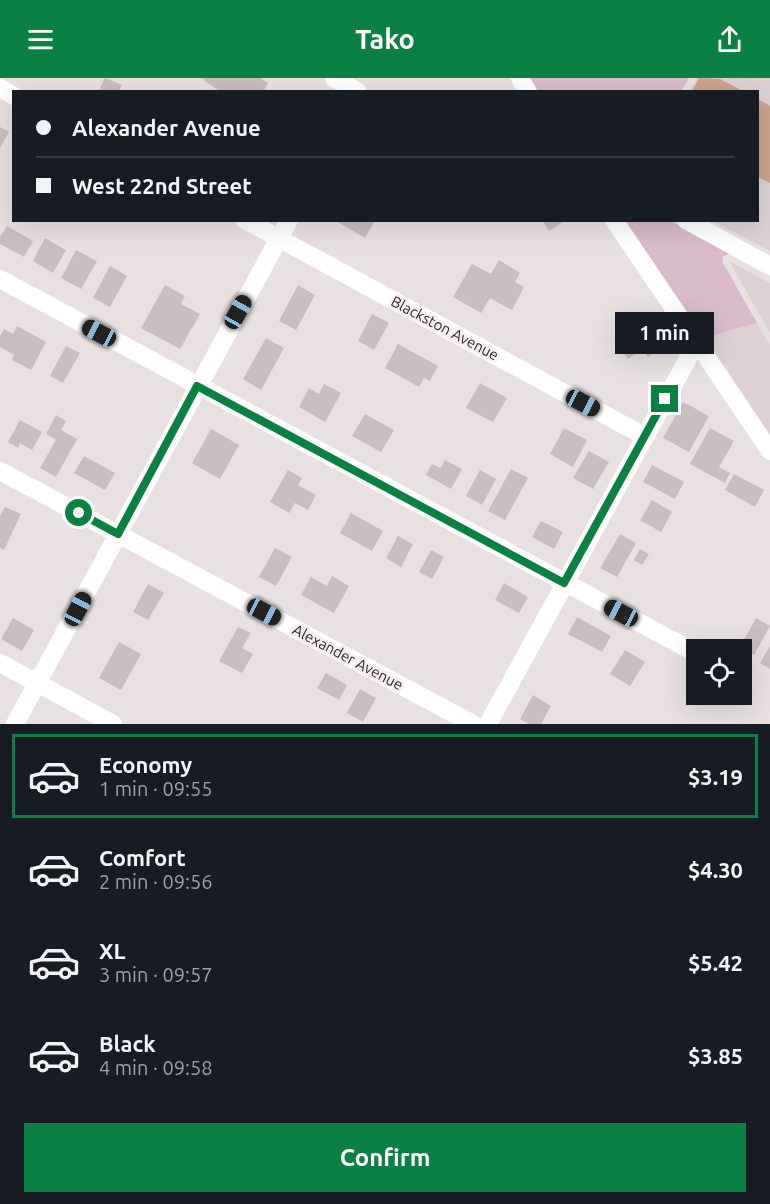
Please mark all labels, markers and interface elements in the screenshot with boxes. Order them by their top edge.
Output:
icon: menu [24,23,57,56]
icon: share [713,23,746,56]
text: Tako [355,24,415,54]
text: Alexander Avenue [72,115,261,140]
text: West 22nd Street [72,173,252,198]
car [221,292,255,332]
street label: Blackston Avenue [388,292,502,364]
callout: 1 min [616,312,714,354]
car [79,317,119,349]
text: 1 min [639,321,690,344]
route end [651,385,678,412]
car [563,387,603,419]
route start [65,499,92,526]
car [62,589,94,629]
car [244,596,284,628]
car [601,597,641,629]
street label: Alexander Avenue [290,621,406,693]
map controls [686,639,752,705]
button: locate [686,639,752,705]
icon: car [27,749,81,803]
text: Economy [99,752,192,777]
text: $3.19 [688,764,743,789]
text: 1 min · 09:55 [99,777,213,800]
icon: car [27,842,81,896]
text: Comfort [99,845,186,870]
text: $4.30 [688,857,743,882]
text: 2 min · 09:56 [99,870,213,893]
icon: car [27,935,81,989]
text: XL [99,938,126,963]
text: $5.42 [688,950,743,975]
text: 3 min · 09:57 [99,963,213,986]
icon: car [27,1028,81,1082]
text: Black [99,1031,156,1056]
text: $3.85 [688,1043,743,1068]
text: 4 min · 09:58 [99,1056,213,1079]
button: Confirm [24,1123,746,1192]

